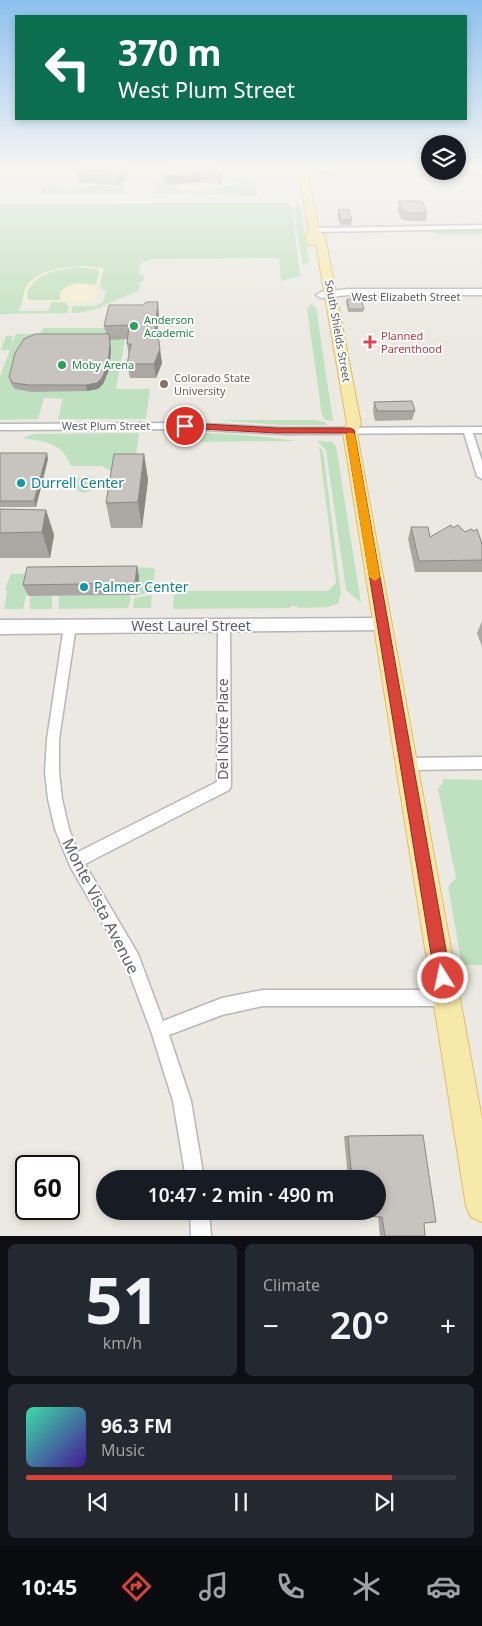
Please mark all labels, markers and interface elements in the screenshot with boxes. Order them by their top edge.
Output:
text: 370 m [118,29,221,76]
icon: left [35,35,100,100]
text: West Plum Street [118,74,295,104]
map controls [421,135,466,180]
button: layers [421,135,466,180]
street label: South Shields Street [322,279,355,383]
street label: West Elizabeth Street [352,289,460,304]
place label: Anderson Academic [144,312,194,340]
marker: Anderson Academic [128,320,140,332]
place label: Planned Parenthood [381,328,442,356]
marker: Planned Parenthood [363,335,377,349]
place label: Moby Arena [72,357,134,372]
marker: Moby Arena [56,359,68,371]
place label: Colorado State University [174,370,250,398]
marker: Colorado State University [158,378,170,390]
pin [164,405,206,447]
icon: arrive [171,412,199,440]
street label: West Plum Street [62,418,150,433]
place label: Durrell Center [31,473,124,492]
marker: Durrell Center [15,477,27,489]
place label: Palmer Center [94,577,189,596]
marker: Palmer Center [78,581,90,593]
street label: West Laurel Street [131,616,251,635]
street label: Del Norte Place [213,678,232,780]
street label: Monte Vista Avenue [57,834,145,978]
position arrow [416,951,468,1003]
speed limit sign: 60 [15,1155,80,1220]
text: 10:47 · 2 min · 490 m [148,1182,334,1208]
text: 51 [85,1255,160,1343]
text: Climate [263,1274,320,1296]
text: 20° [330,1298,389,1350]
text: − [263,1306,279,1344]
text: + [440,1306,456,1344]
text: km/h [103,1332,142,1354]
text: 96.3 FM [101,1413,172,1439]
text: Music [101,1439,145,1461]
icon: previous [84,1488,112,1516]
icon: pause [227,1488,255,1516]
icon: next [370,1488,398,1516]
icon: directions [119,1569,154,1604]
icon: music [196,1569,231,1604]
icon: phone [273,1569,308,1604]
icon: climate [349,1569,384,1604]
icon: car [426,1569,461,1604]
text: 10:45 [21,1571,77,1601]

